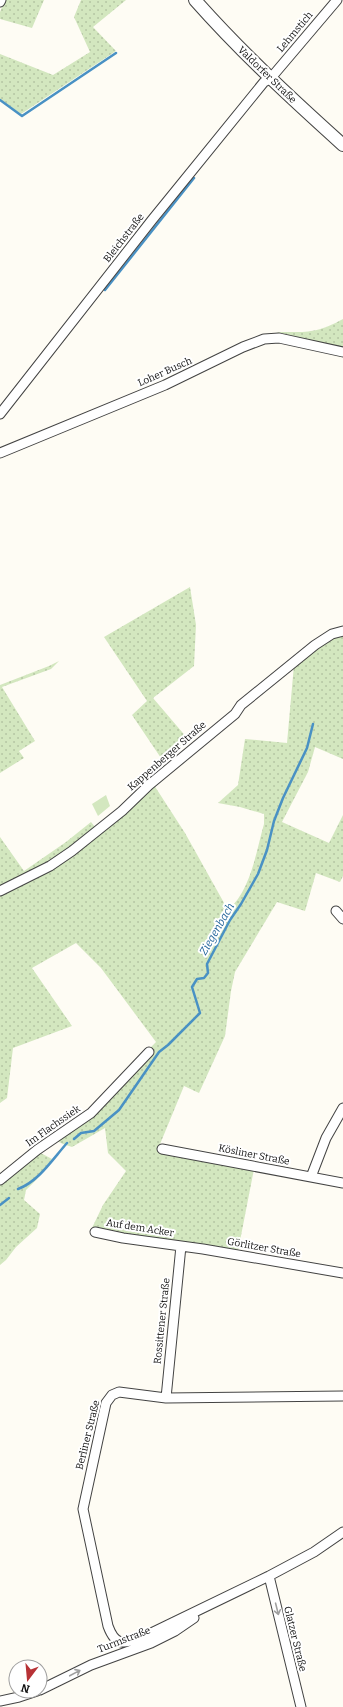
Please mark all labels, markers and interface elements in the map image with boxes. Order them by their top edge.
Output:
street label: Lehmstich [275,9,316,55]
street label: Valdorfer Straße [235,44,299,106]
street label: Bleichstraße [101,211,147,265]
street label: Loher Busch [136,354,195,389]
street label: Kappenberger Straße [125,719,209,793]
water label: Ziegenbach [197,901,237,957]
street label: Im Flachssiek [23,1103,83,1149]
street label: Kösliner Straße [217,1142,291,1168]
street label: Auf dem Acker [105,1217,175,1239]
street label: Görlitzer Straße [226,1236,302,1260]
street label: Rossittener Straße [152,1277,172,1365]
street label: Berliner Straße [74,1399,102,1471]
one-way arrow [273,1603,281,1616]
street label: Glatzer Straße [281,1605,309,1673]
street label: Turmstraße [96,1624,152,1656]
north arrow [8,1659,48,1699]
one-way arrow [69,1669,81,1676]
text: N [19,1681,31,1696]

